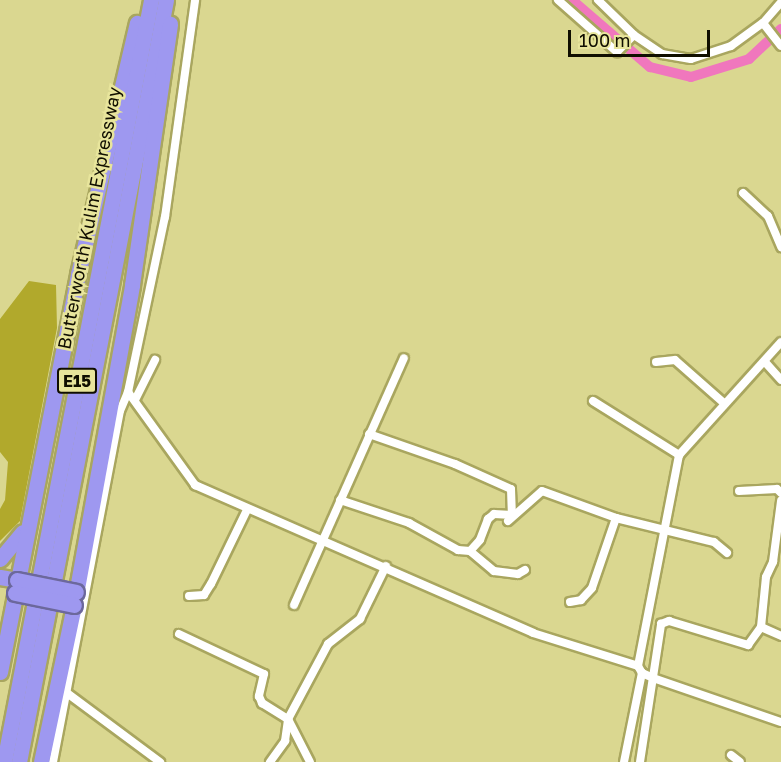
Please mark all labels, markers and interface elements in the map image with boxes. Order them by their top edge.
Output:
scale bar [571,18,714,56]
text: 100 m [579,29,630,51]
street label: Butterworth Kulim Expressway [53,85,125,351]
road number: E15 [56,368,98,394]

